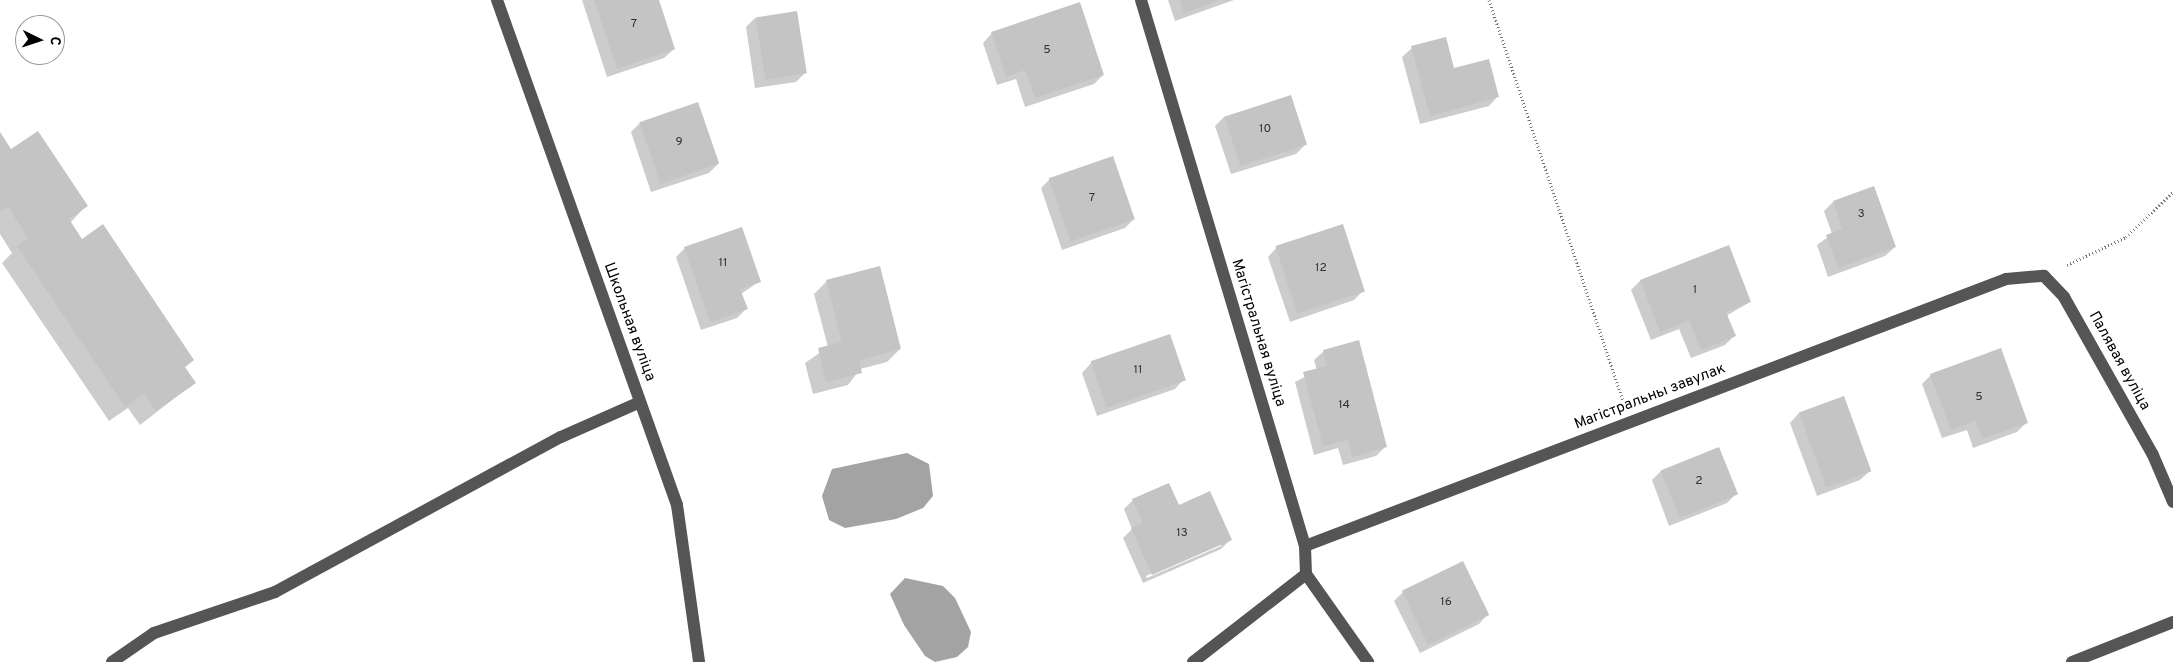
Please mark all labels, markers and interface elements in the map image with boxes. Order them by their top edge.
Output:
north arrow [15,15,65,65]
house number: 7 [631,18,637,32]
text: С [46,36,63,46]
house number: 5 [1043,44,1051,58]
house number: 10 [1259,123,1271,137]
house number: 9 [675,136,683,150]
house number: 7 [1089,192,1095,206]
house number: 3 [1857,208,1865,222]
house number: 11 [719,257,727,271]
street label: Магістральная вуліца [1227,257,1289,409]
street label: Школьная вуліца [599,260,659,384]
house number: 12 [1315,262,1327,276]
house number: 1 [1693,284,1697,298]
street label: Палявая вуліца [2084,308,2154,414]
street label: Магістральны завулак [1572,360,1728,434]
house number: 11 [1134,364,1142,378]
house number: 5 [1975,391,1983,405]
house number: 14 [1338,399,1350,413]
house number: 2 [1695,475,1703,489]
house number: 13 [1176,527,1188,541]
house number: 16 [1440,596,1452,610]

